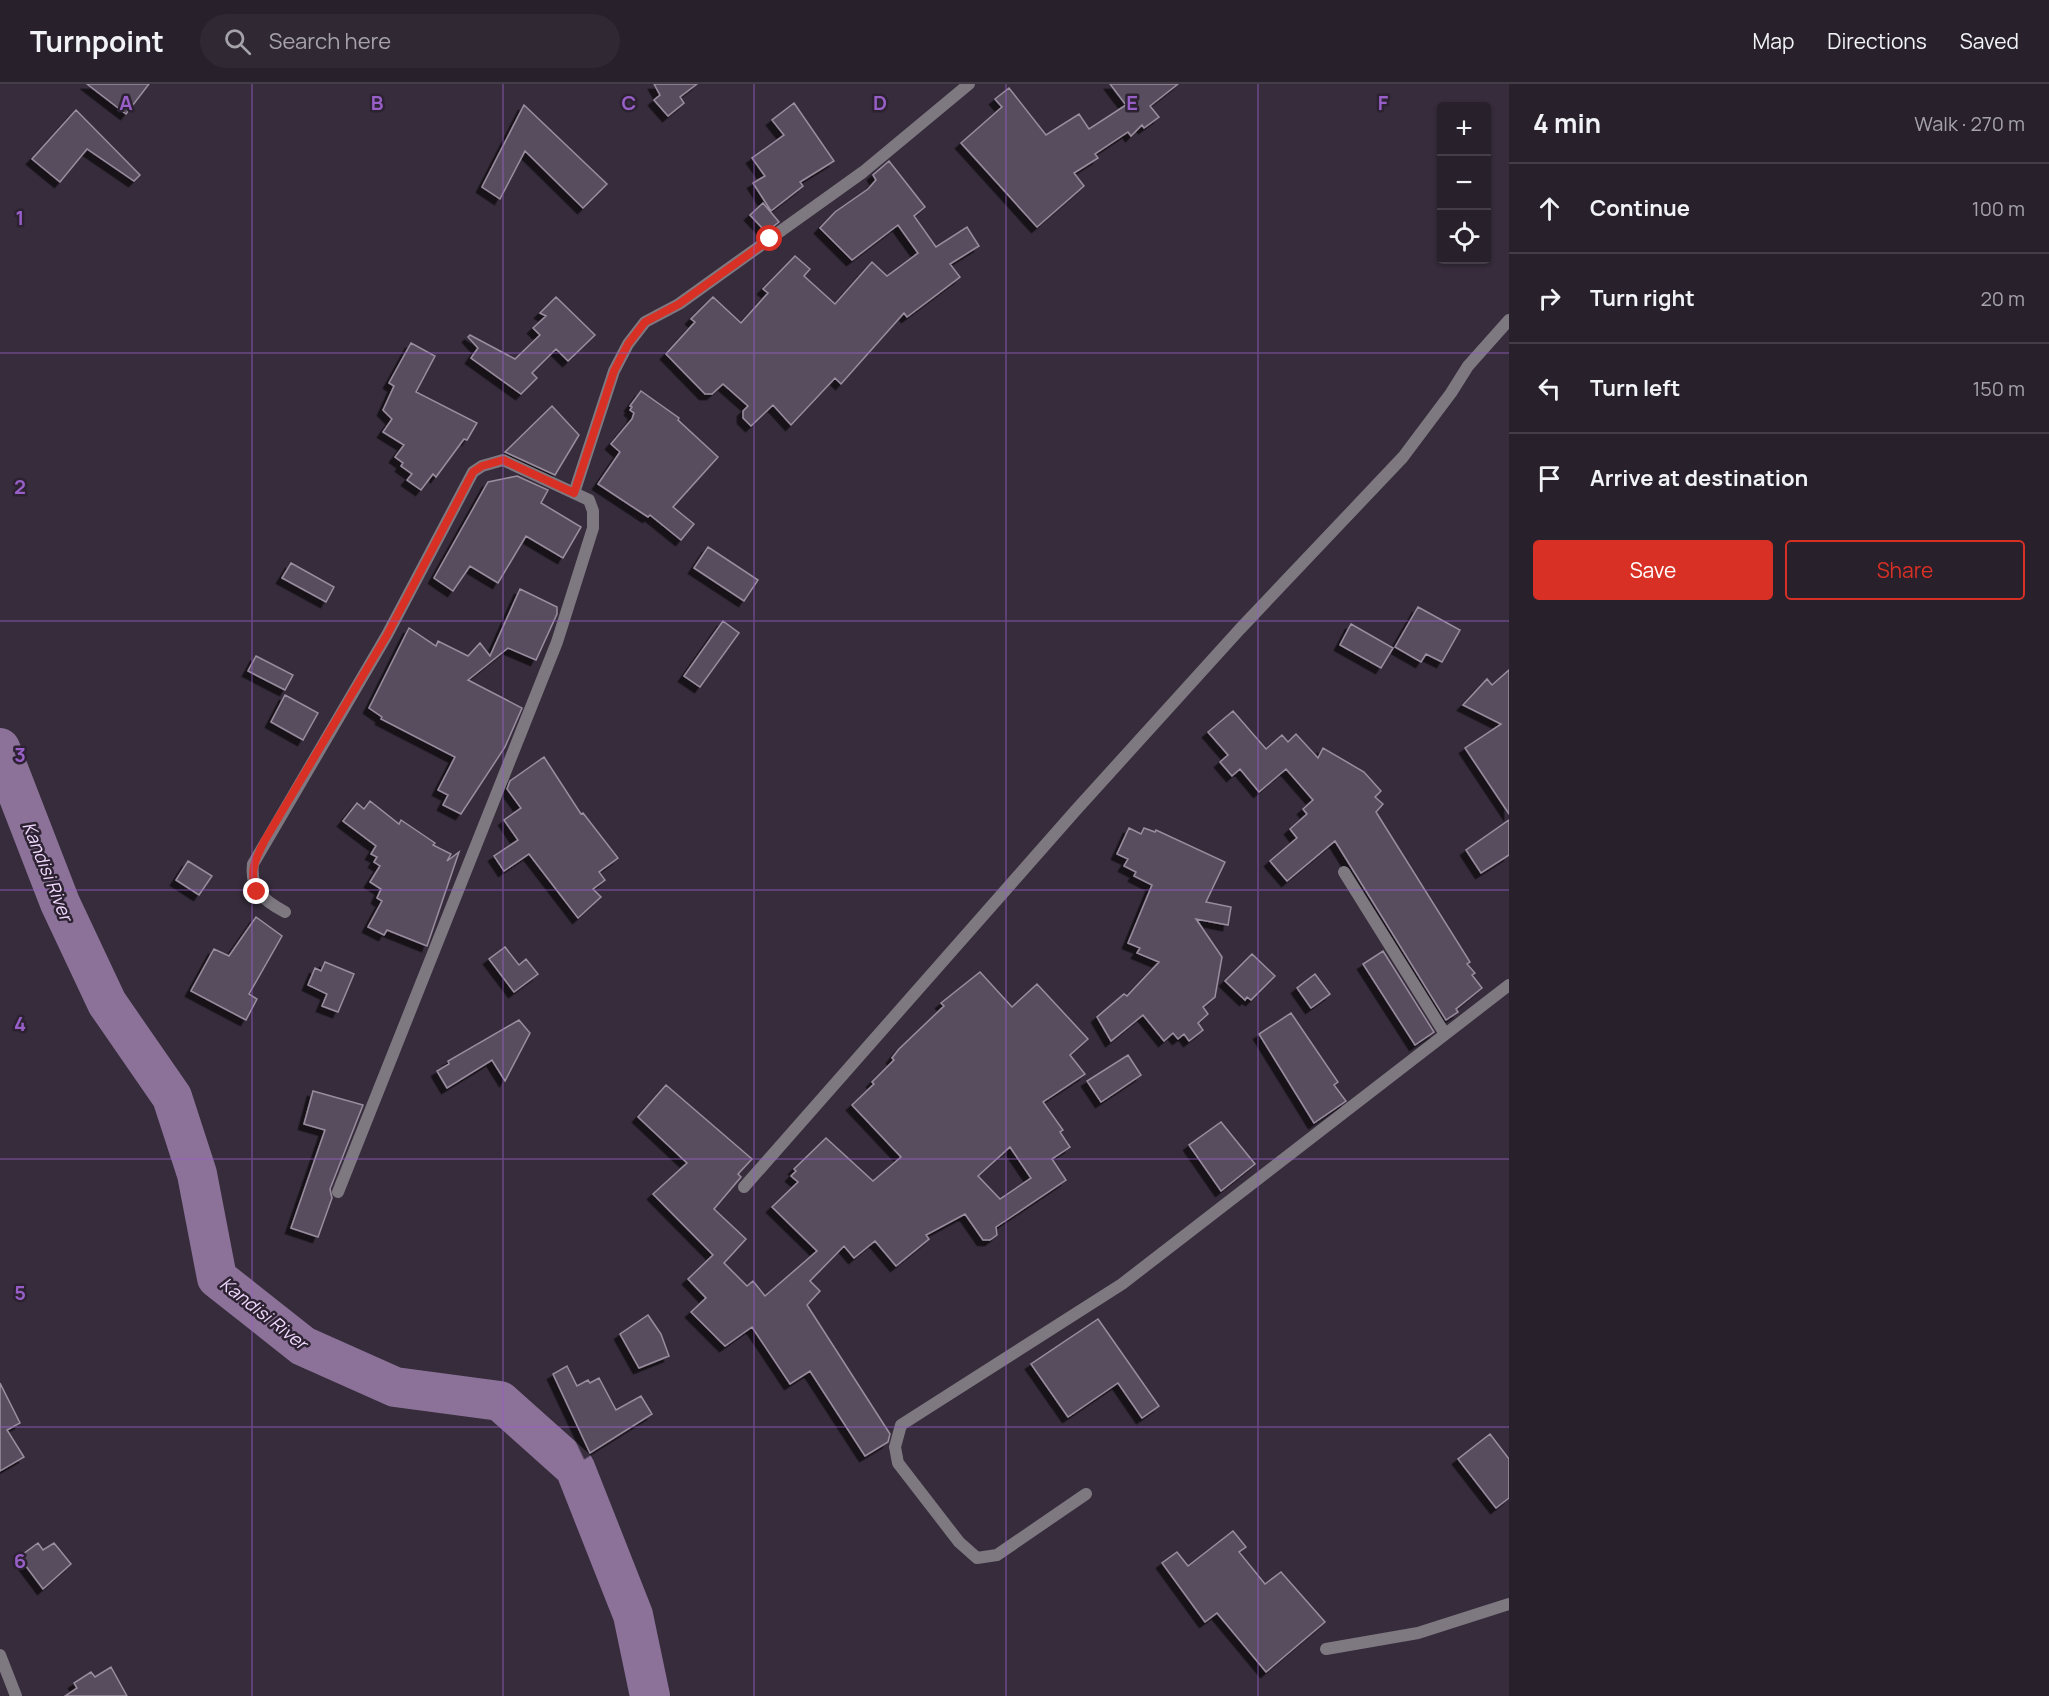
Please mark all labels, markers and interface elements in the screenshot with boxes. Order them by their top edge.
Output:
search box [200,14,620,68]
text: Turnpoint [30,22,164,60]
icon: search [221,25,254,58]
text: Search here [269,26,391,56]
text: Map [1753,27,1794,55]
text: Directions [1827,27,1927,55]
text: Saved [1960,27,2019,55]
text: A [119,89,133,116]
text: B [371,89,384,116]
text: C [622,89,636,116]
text: D [873,89,887,116]
text: E [1126,89,1138,116]
text: F [1378,89,1389,116]
map controls [1437,102,1491,264]
button: + [1437,102,1491,156]
text: 4 min [1533,105,1601,141]
text: Walk · 270 m [1914,110,2025,137]
button: − [1437,156,1491,210]
icon: ahead [1533,192,1566,225]
text: Continue [1590,193,1690,223]
text: 100 m [1972,195,2025,222]
text: 1 [16,204,24,231]
button: locate [1437,210,1491,264]
route start [756,225,782,251]
icon: right [1533,282,1566,315]
text: Turn right [1590,283,1695,313]
text: 20 m [1980,285,2025,312]
icon: left [1533,372,1566,405]
text: Turn left [1590,373,1680,403]
text: 150 m [1972,375,2025,402]
icon: arrive [1533,462,1566,495]
text: Arrive at destination [1590,463,1808,493]
text: 2 [14,473,26,500]
button: Save [1533,540,1773,600]
button: Share [1785,540,2025,600]
text: 3 [14,741,26,768]
water label: Kandisi River [17,818,80,926]
route end [243,878,269,904]
text: 4 [14,1010,26,1037]
water label: Kandisi River [215,1271,315,1356]
text: 5 [14,1279,26,1306]
text: 6 [14,1547,26,1574]

